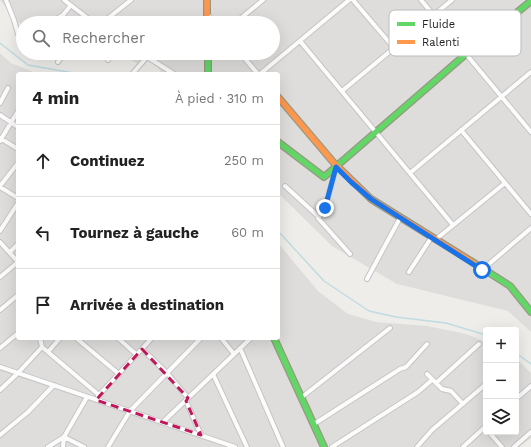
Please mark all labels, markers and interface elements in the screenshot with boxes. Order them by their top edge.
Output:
legend [389,10,521,56]
search box [16,16,280,60]
text: Fluide [422,18,455,31]
icon: search [30,27,52,49]
text: Rechercher [62,29,145,47]
text: Ralenti [422,36,460,49]
text: 4 min [32,88,79,108]
text: À pied · 310 m [175,91,264,106]
icon: ahead [32,150,54,172]
text: Continuez [70,152,144,170]
text: 250 m [224,153,264,168]
route end [316,199,334,217]
icon: left [32,222,54,244]
text: Tournez à gauche [70,224,199,242]
text: 60 m [231,225,264,240]
route start [473,261,491,279]
icon: arrive [32,294,54,316]
text: Arrivée à destination [70,296,224,314]
map controls [483,327,519,435]
button: + [483,327,519,363]
button: − [483,363,519,399]
button: layers [483,399,519,435]

